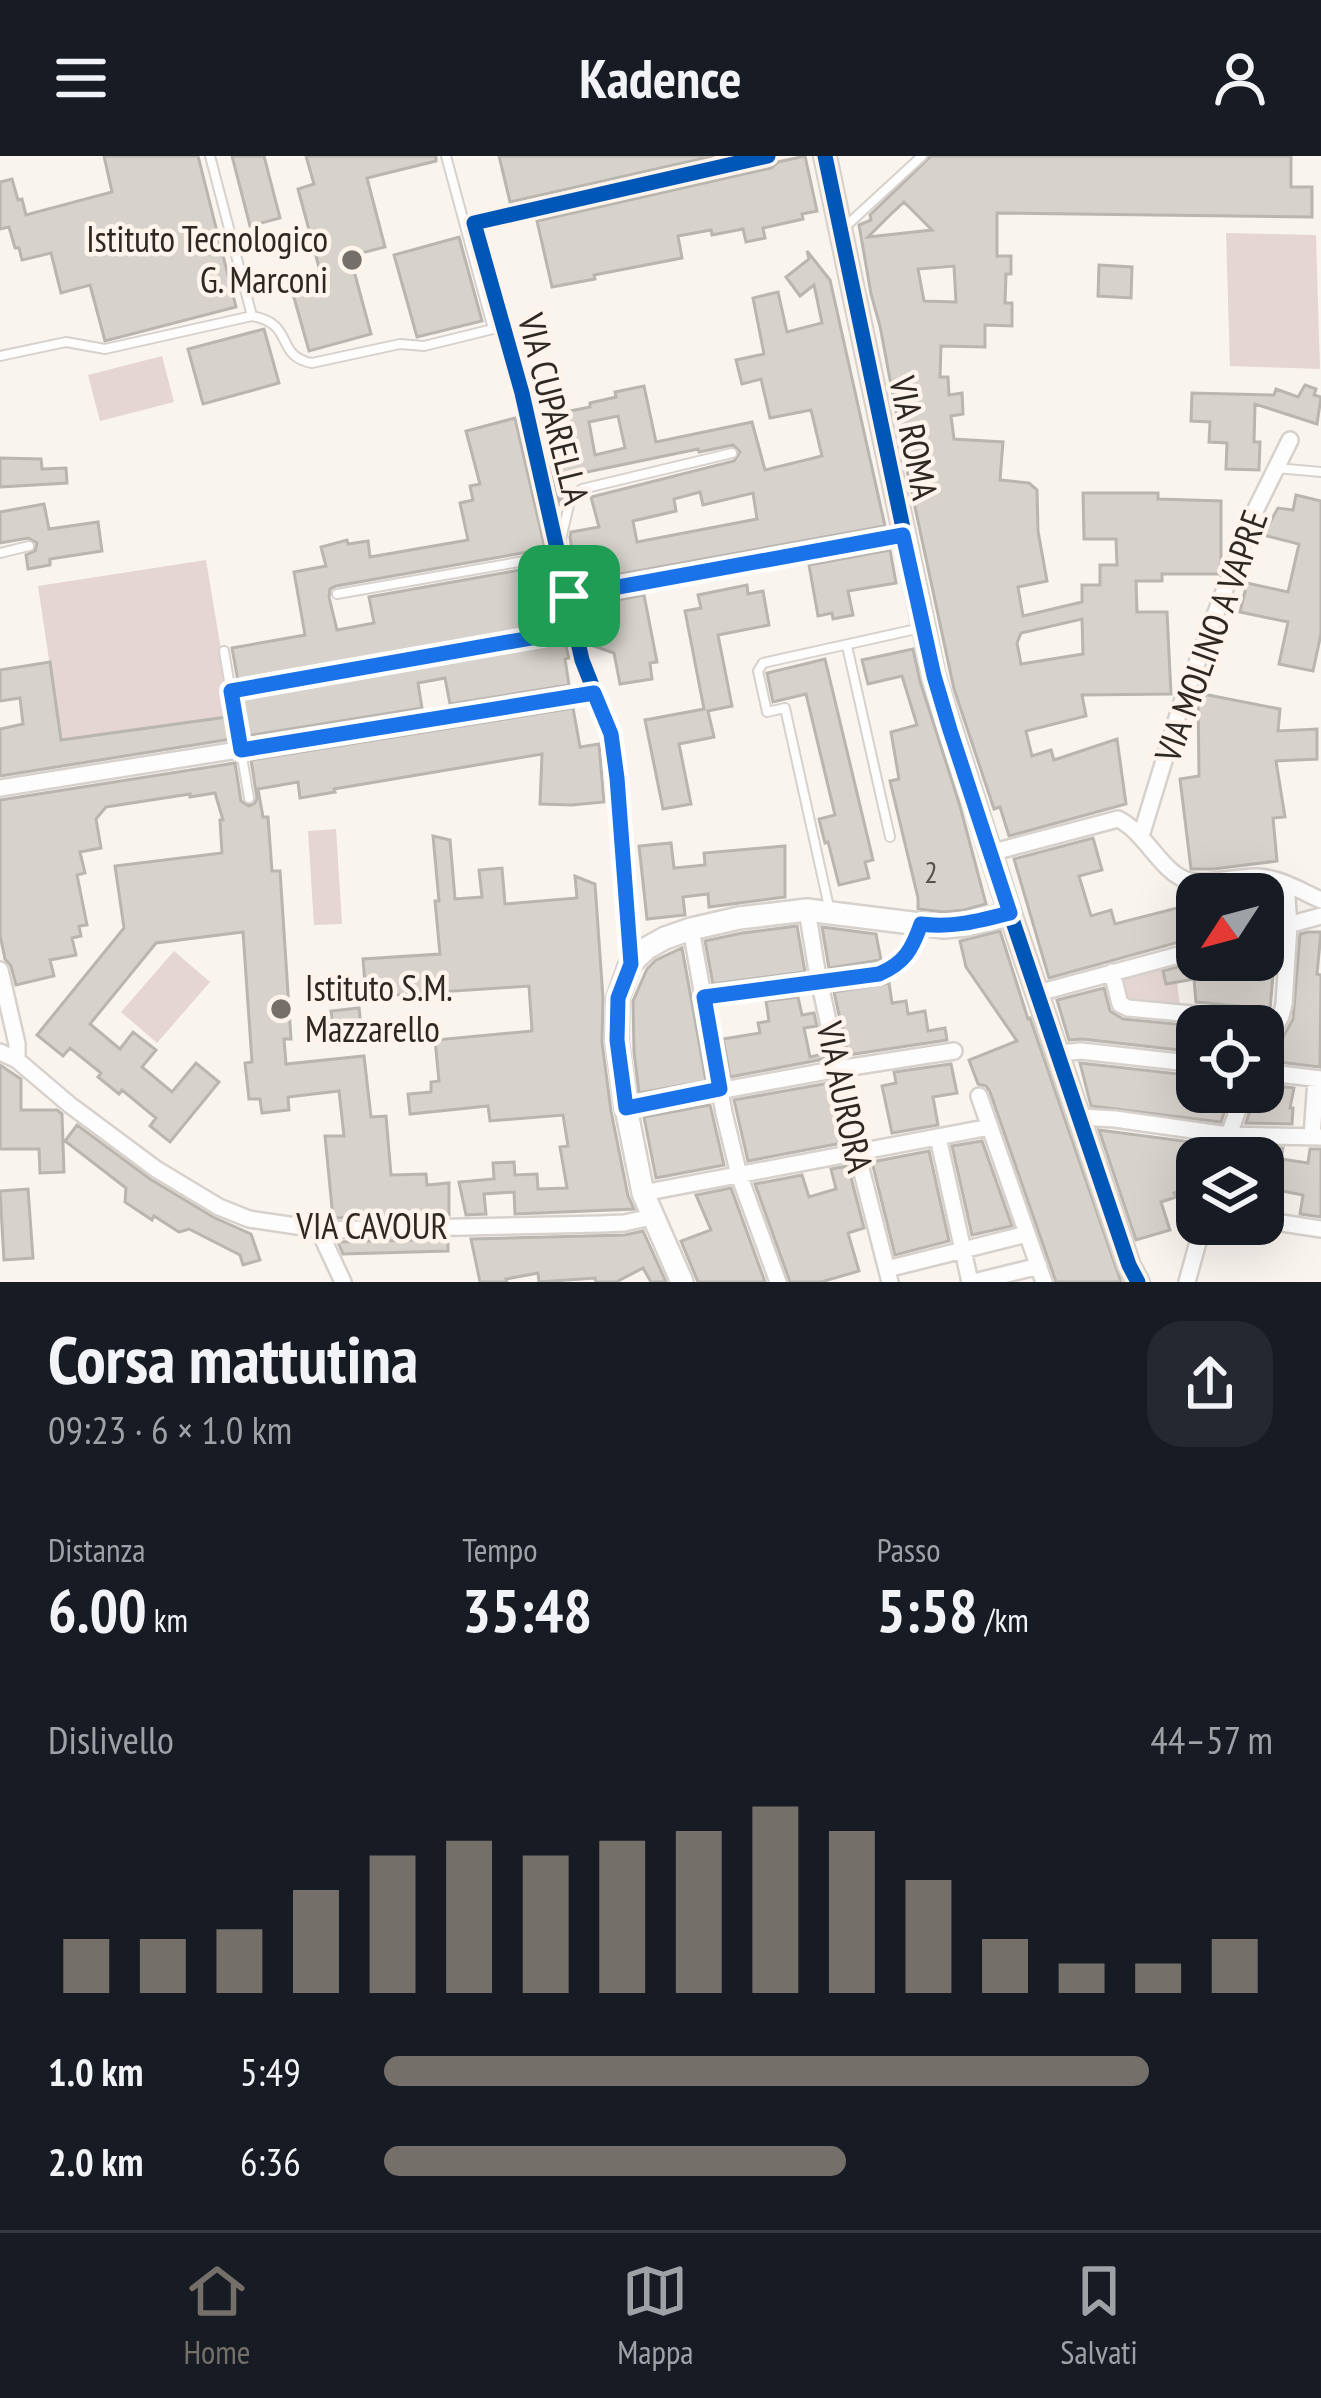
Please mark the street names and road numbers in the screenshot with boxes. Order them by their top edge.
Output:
street label: VIA CUPARELLA [508,308,601,509]
street label: VIA ROMA [879,371,949,504]
street label: VIA MOLINO A VAPRE [1143,504,1278,769]
street label: VIA AURORA [806,1016,884,1177]
street label: VIA CAVOUR [295,1202,448,1249]

